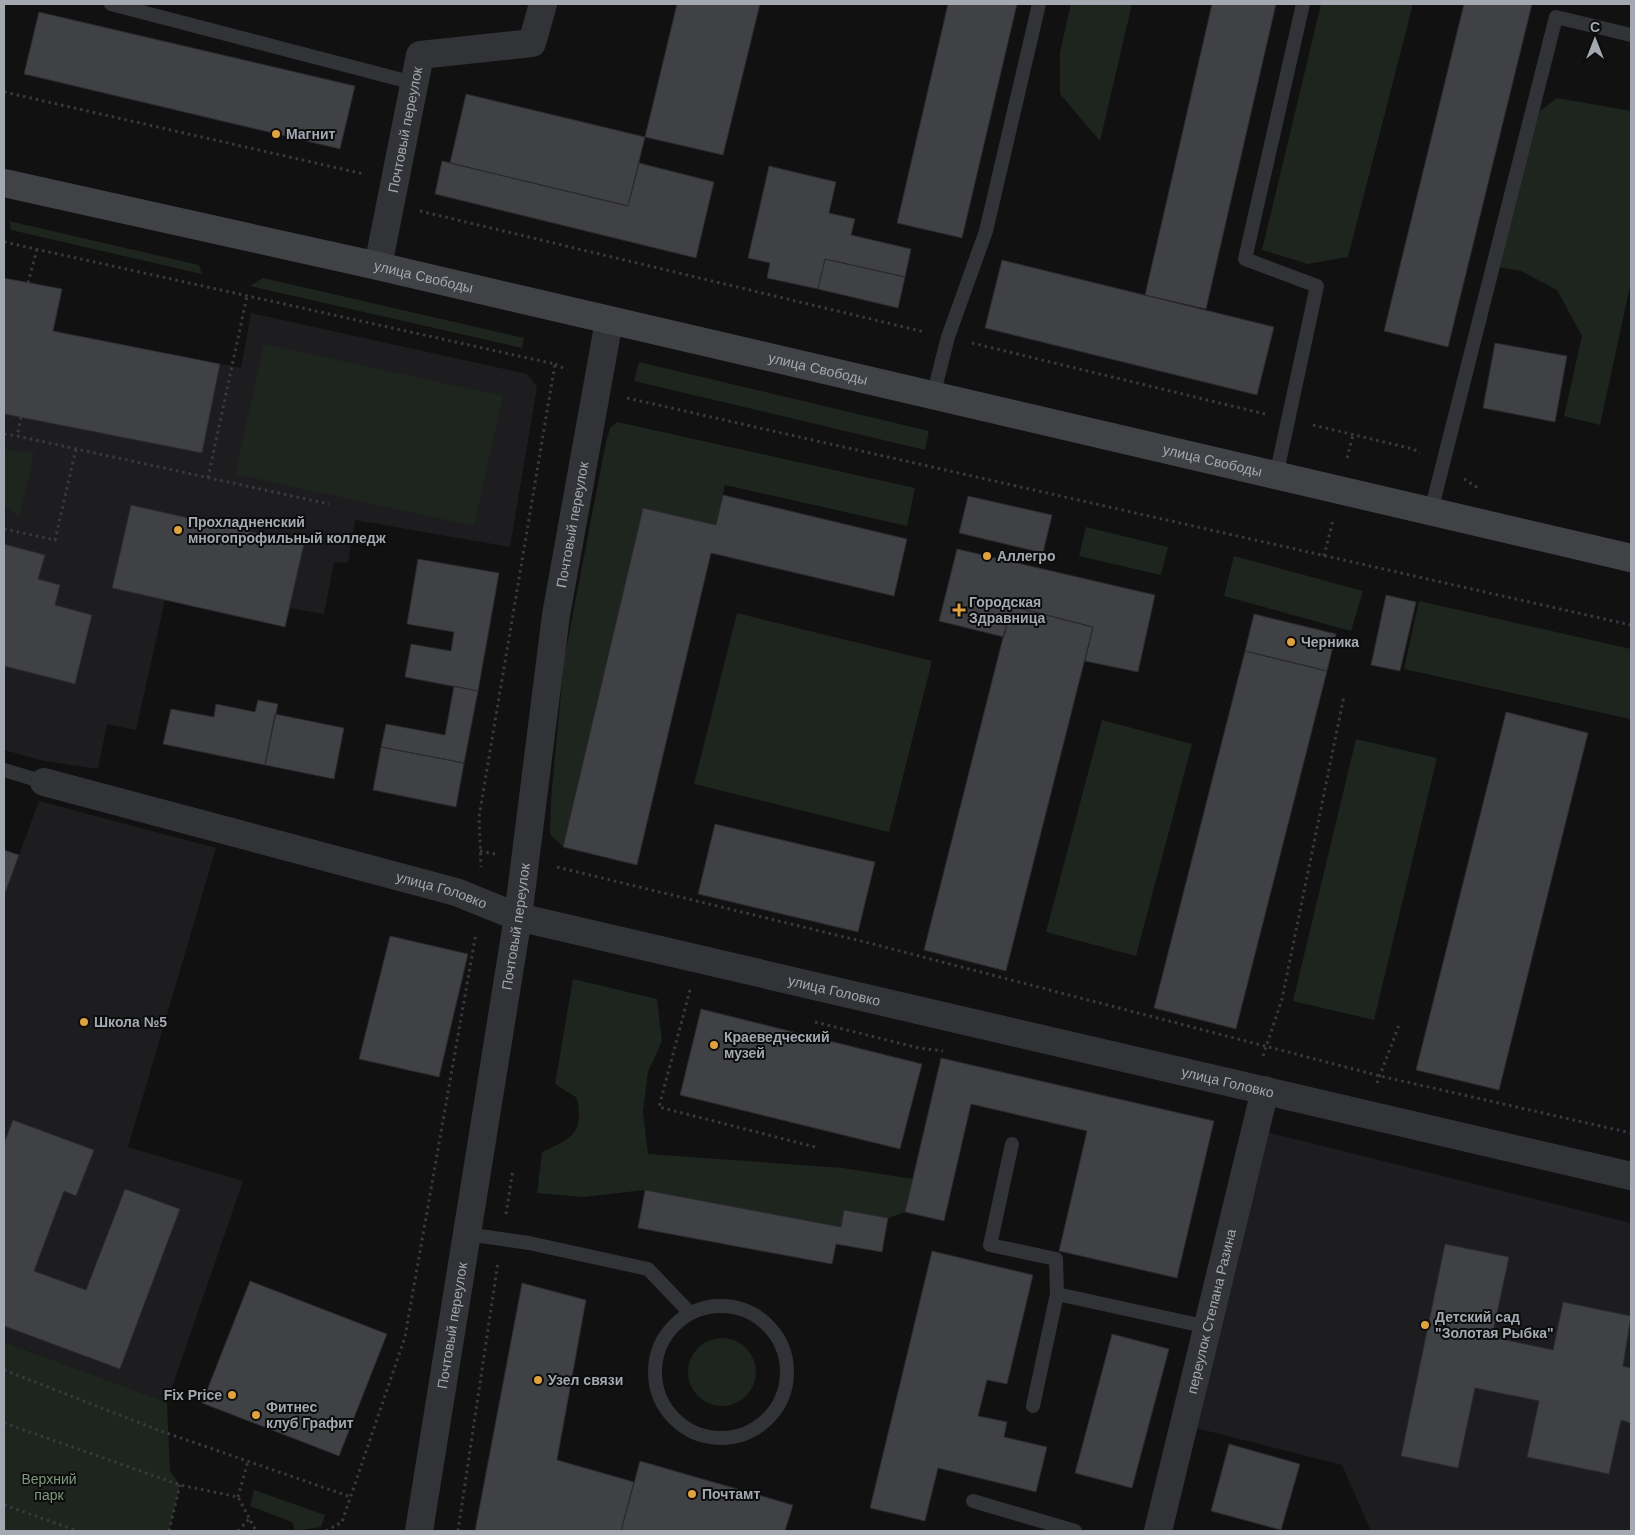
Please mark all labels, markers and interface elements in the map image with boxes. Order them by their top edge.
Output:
north arrow [1570,15,1620,65]
text: С [1590,19,1600,35]
street label: Почтовый переулок [385,65,426,194]
place label: Магнит [286,126,336,142]
marker: Магнит [270,128,282,140]
street label: улица Свободы [373,257,475,296]
street label: улица Свободы [767,349,869,388]
street label: улица Свободы [1161,441,1264,480]
street label: Почтовый переулок [553,460,592,589]
place label: Прохладненский многопрофильный колледж [188,514,387,546]
marker: Прохладненский многопрофильный колледж [172,524,184,536]
place label: Аллегро [997,548,1055,564]
marker: Аллегро [981,550,993,562]
place label: Городская Здравница [969,594,1045,626]
marker: Городская Здравница [953,604,965,616]
place label: Черника [1301,634,1359,650]
marker: Черника [1285,636,1297,648]
street label: Почтовый переулок [498,862,533,991]
street label: улица Головко [394,868,489,912]
street label: улица Головко [787,972,882,1009]
place label: Школа №5 [94,1014,167,1030]
marker: Школа №5 [78,1016,90,1028]
place label: Краеведческий музей [724,1029,830,1061]
marker: Краеведческий музей [708,1039,720,1051]
street label: улица Головко [1180,1064,1276,1101]
street label: переулок Степана Разина [1184,1227,1239,1395]
street label: Почтовый переулок [434,1260,470,1390]
place label: Детский сад "Золотая Рыбка" [1435,1309,1554,1341]
marker: Детский сад "Золотая Рыбка" [1419,1319,1431,1331]
place label: Узел связи [548,1372,623,1388]
marker: Узел связи [532,1374,544,1386]
place label: Fix Price [164,1387,222,1403]
marker: Fix Price [226,1389,238,1401]
place label: Фитнес клуб Графит [266,1399,354,1431]
marker: Фитнес клуб Графит [250,1409,262,1421]
park label: Верхний парк [21,1471,77,1503]
place label: Почтамт [702,1486,760,1502]
marker: Почтамт [686,1488,698,1500]

